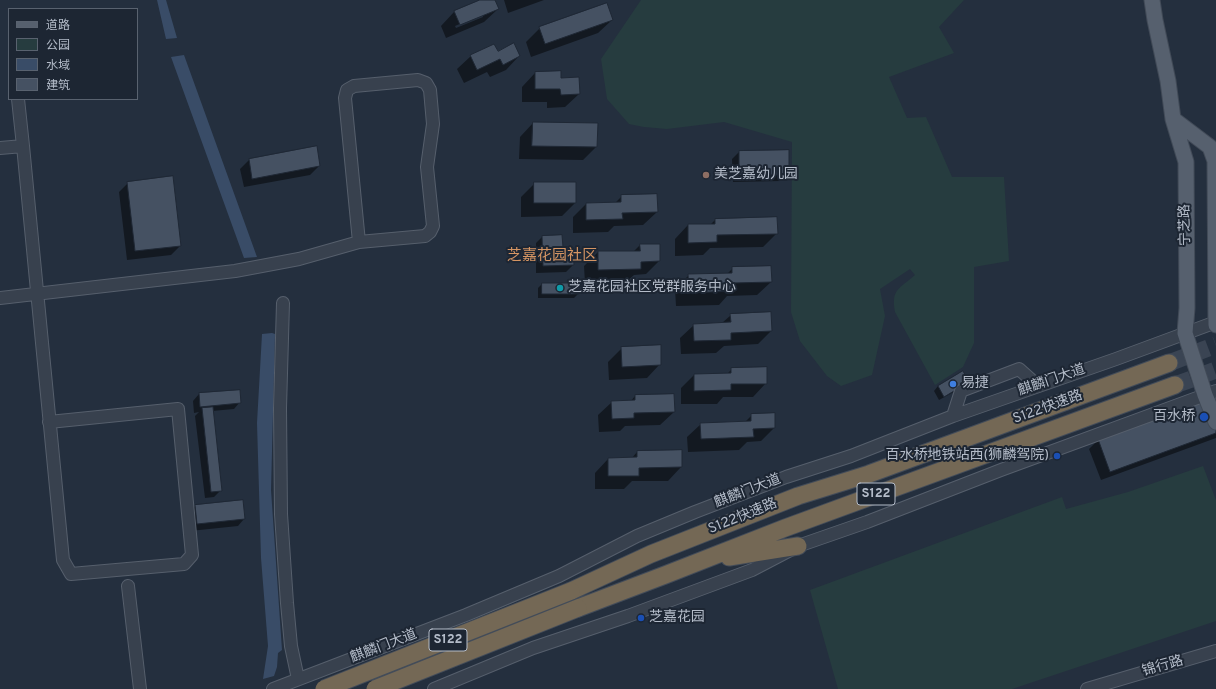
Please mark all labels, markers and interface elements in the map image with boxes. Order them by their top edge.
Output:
legend [8,8,138,100]
text: 道路 [46,18,70,34]
text: 公园 [46,38,70,54]
text: 水域 [46,58,70,74]
text: 建筑 [46,78,70,94]
place label: 美芝嘉幼儿园 [714,167,798,183]
marker: 美芝嘉幼儿园 [701,170,711,180]
street label: 宁芝路 [1177,204,1195,246]
district label: 芝嘉花园社区 [507,248,597,266]
place label: 芝嘉花园社区党群服务中心 [568,280,736,296]
marker: 芝嘉花园社区党群服务中心 [555,283,565,293]
street label: 麒麟门大道 [1016,362,1088,400]
place label: 易捷 [961,376,989,392]
marker: 易捷 [948,379,958,389]
street label: S122快速路 [1011,388,1085,428]
place label: 百水桥 [1153,409,1195,425]
marker: 百水桥 [1198,411,1210,423]
place label: 百水桥地铁站西(狮麟驾院) [885,448,1049,464]
marker: 百水桥地铁站西(狮麟驾院) [1052,451,1062,461]
street label: 麒麟门大道 [712,472,784,512]
road number: S122 [857,483,895,505]
street label: S122快速路 [706,496,780,538]
place label: 芝嘉花园 [649,610,705,626]
marker: 芝嘉花园 [636,613,646,623]
street label: 麒麟门大道 [348,627,420,667]
road number: S122 [429,629,467,651]
street label: 锦行路 [1140,653,1186,681]

